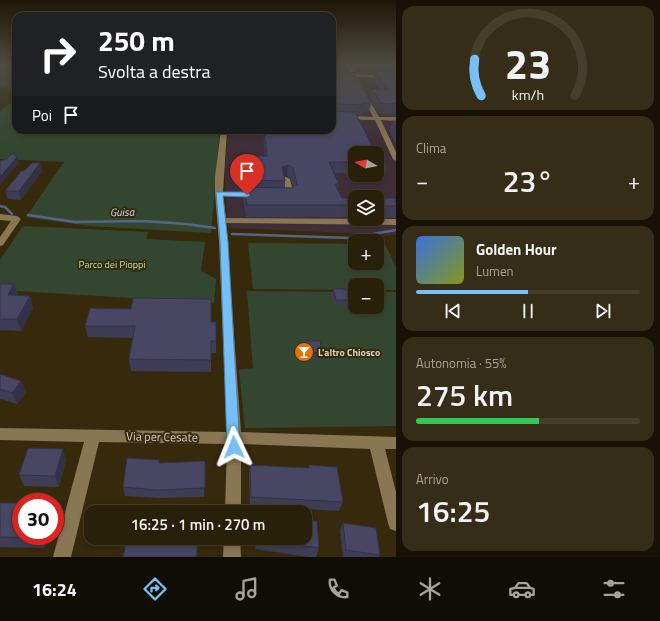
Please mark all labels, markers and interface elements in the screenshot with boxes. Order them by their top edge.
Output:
text: 250 m [98,19,175,62]
icon: right [32,28,84,80]
text: 23 [505,32,551,95]
text: Svolta a destra [98,58,211,85]
text: km/h [512,84,544,106]
text: Poi [32,104,52,127]
icon: arrive [60,104,82,126]
text: Clima [416,138,446,158]
north arrow [348,146,384,182]
map controls [348,146,384,314]
pin [230,154,264,195]
text: 23° [503,158,553,204]
icon: arrive [236,160,258,182]
text: − [416,164,428,198]
text: + [628,164,640,198]
button: layers [348,190,384,226]
water label: Guisa [110,204,135,220]
button: + [348,234,384,270]
text: Golden Hour [476,238,557,261]
park label: Parco dei Pioppi [79,257,145,272]
text: Lumen [476,261,513,281]
button: − [348,278,384,314]
icon: previous [442,300,464,322]
icon: pause [517,300,539,322]
icon: next [592,300,614,322]
bar icon: L'altro Chiosco [293,341,315,363]
place label: L'altro Chiosco [318,345,380,360]
text: Autonomia · 55% [416,353,507,373]
text: 275 km [416,372,513,418]
street label: Via per Cesate [126,426,198,447]
position arrow [213,426,255,468]
text: Arrivo [416,469,449,489]
text: 16:25 [416,488,490,534]
speed limit sign: 30 [12,493,64,545]
text: 16:25 · 1 min · 270 m [131,513,265,536]
icon: directions [141,575,169,603]
icon: music [233,575,261,603]
icon: phone [324,575,352,603]
icon: climate [416,575,444,603]
icon: car [508,575,536,603]
icon: filters [600,575,628,603]
text: 16:24 [32,576,77,603]

